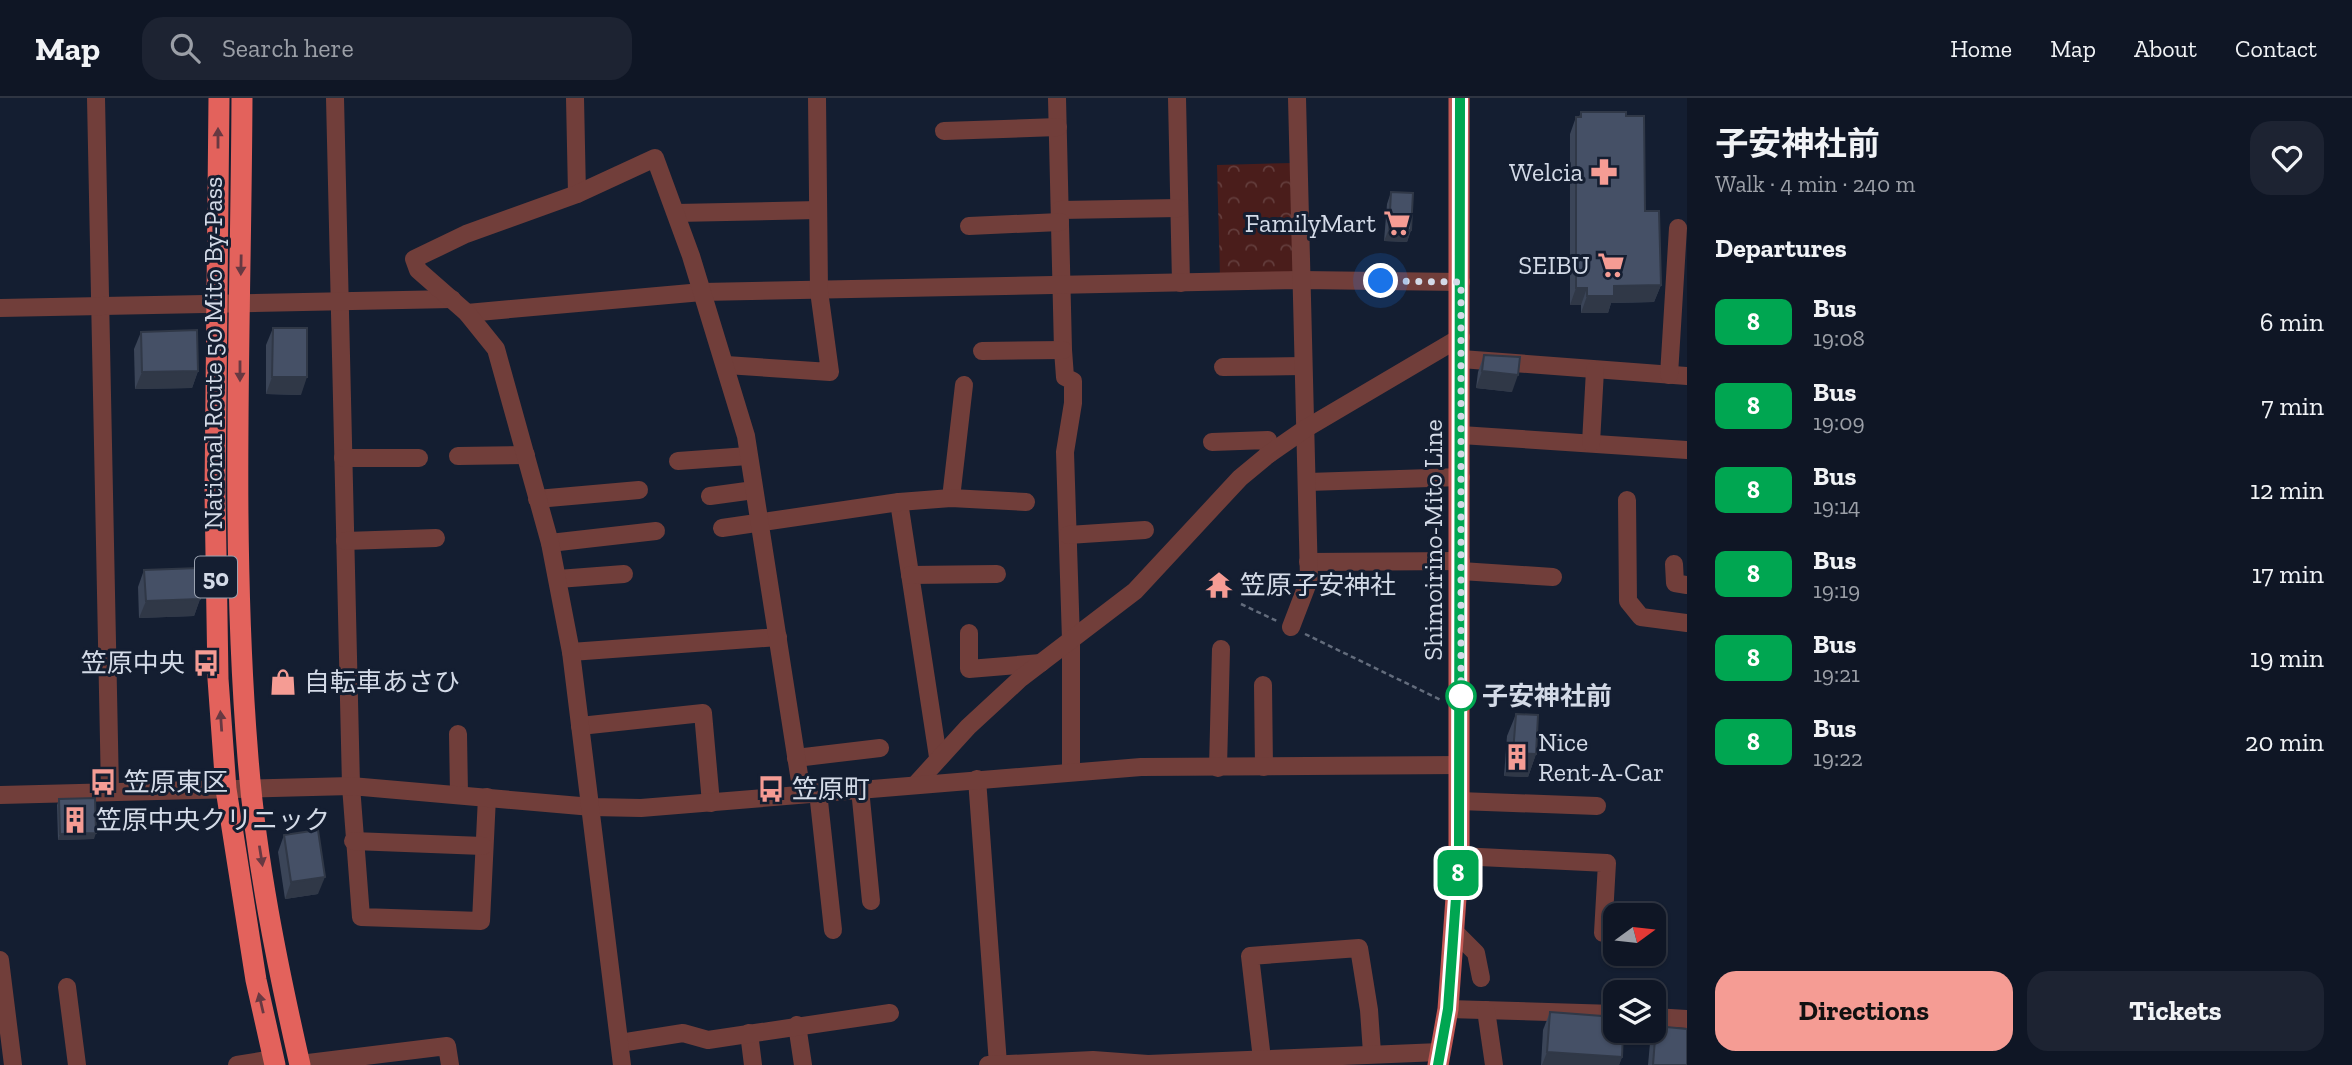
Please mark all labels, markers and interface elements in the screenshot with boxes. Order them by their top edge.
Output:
search box [142,17,632,80]
text: Map [35,29,100,68]
icon: search [166,29,204,67]
text: Search here [222,32,354,64]
text: Home [1950,34,2012,63]
text: Map [2050,34,2096,63]
text: About [2134,34,2197,63]
text: Contact [2235,34,2317,63]
button: heart [2250,121,2324,195]
text: 子安神社前 [1715,124,1880,163]
one-way arrow [212,127,224,149]
place label: Welcia [1509,156,1583,188]
pharmacy icon: Welcia [1589,157,1619,187]
text: Walk · 4 min · 240 m [1715,170,1915,198]
street label: National Route 50 Mito By-Pass [197,177,229,529]
place label: FamilyMart [1245,207,1376,239]
supermarket icon: FamilyMart [1382,208,1412,238]
text: Departures [1715,232,1847,264]
place label: SEIBU [1518,249,1590,281]
supermarket icon: SEIBU [1596,250,1626,280]
one-way arrow [235,255,247,277]
your location [1363,263,1398,298]
text: Bus [1813,292,1856,324]
text: 6 min [2260,306,2324,338]
text: 8 [1747,307,1760,336]
text: 19:08 [1813,324,1865,352]
one-way arrow [234,360,246,382]
text: Bus [1813,376,1856,408]
text: 7 min [2261,390,2324,422]
text: 8 [1747,391,1760,420]
text: 19:09 [1813,408,1865,436]
street label: Shimoirino-Mito Line [1417,419,1449,661]
text: Bus [1813,460,1856,492]
text: 12 min [2250,474,2324,506]
text: 8 [1747,475,1760,504]
text: 19:14 [1813,492,1860,520]
text: Bus [1813,544,1856,576]
road number: 50 [195,556,237,598]
text: 17 min [2252,558,2324,590]
text: 8 [1747,559,1760,588]
place label: 笠原子安神社 [1240,569,1396,601]
temple icon: 笠原子安神社 [1204,570,1234,600]
text: 19:19 [1813,576,1860,604]
text: Bus [1813,628,1856,660]
text: 19 min [2250,642,2324,674]
text: 8 [1747,643,1760,672]
place label: 笠原中央 [81,647,185,679]
bus stop icon: 笠原中央 [191,648,221,678]
text: 19:21 [1813,660,1860,688]
place label: 自転車あさひ [304,666,460,698]
shop icon: 自転車あさひ [268,667,298,697]
place label: 子安神社前 [1482,680,1612,712]
marker: 子安神社前 [1446,681,1476,711]
one-way arrow [215,710,226,732]
text: Bus [1813,712,1856,744]
place label: Nice Rent-A-Car [1538,726,1664,788]
text: 20 min [2245,726,2324,758]
text: 8 [1747,727,1760,756]
building icon: Nice Rent-A-Car [1502,742,1532,772]
text: 19:22 [1813,744,1863,772]
place label: 笠原東区 [124,766,228,798]
bus stop icon: 笠原東区 [88,767,118,797]
place label: 笠原町 [792,773,870,805]
bus stop icon: 笠原町 [756,774,786,804]
place label: 笠原中央クリニック [96,804,330,836]
building icon: 笠原中央クリニック [60,805,90,835]
one-way arrow [256,845,267,867]
line badge: 8 [1435,850,1481,896]
text: 8 [1452,858,1464,887]
north arrow [1603,903,1666,966]
map controls [1603,903,1666,1043]
button: Directions [1715,971,2013,1051]
button: Tickets [2027,971,2324,1051]
button: layers [1603,980,1666,1043]
one-way arrow [255,992,266,1014]

